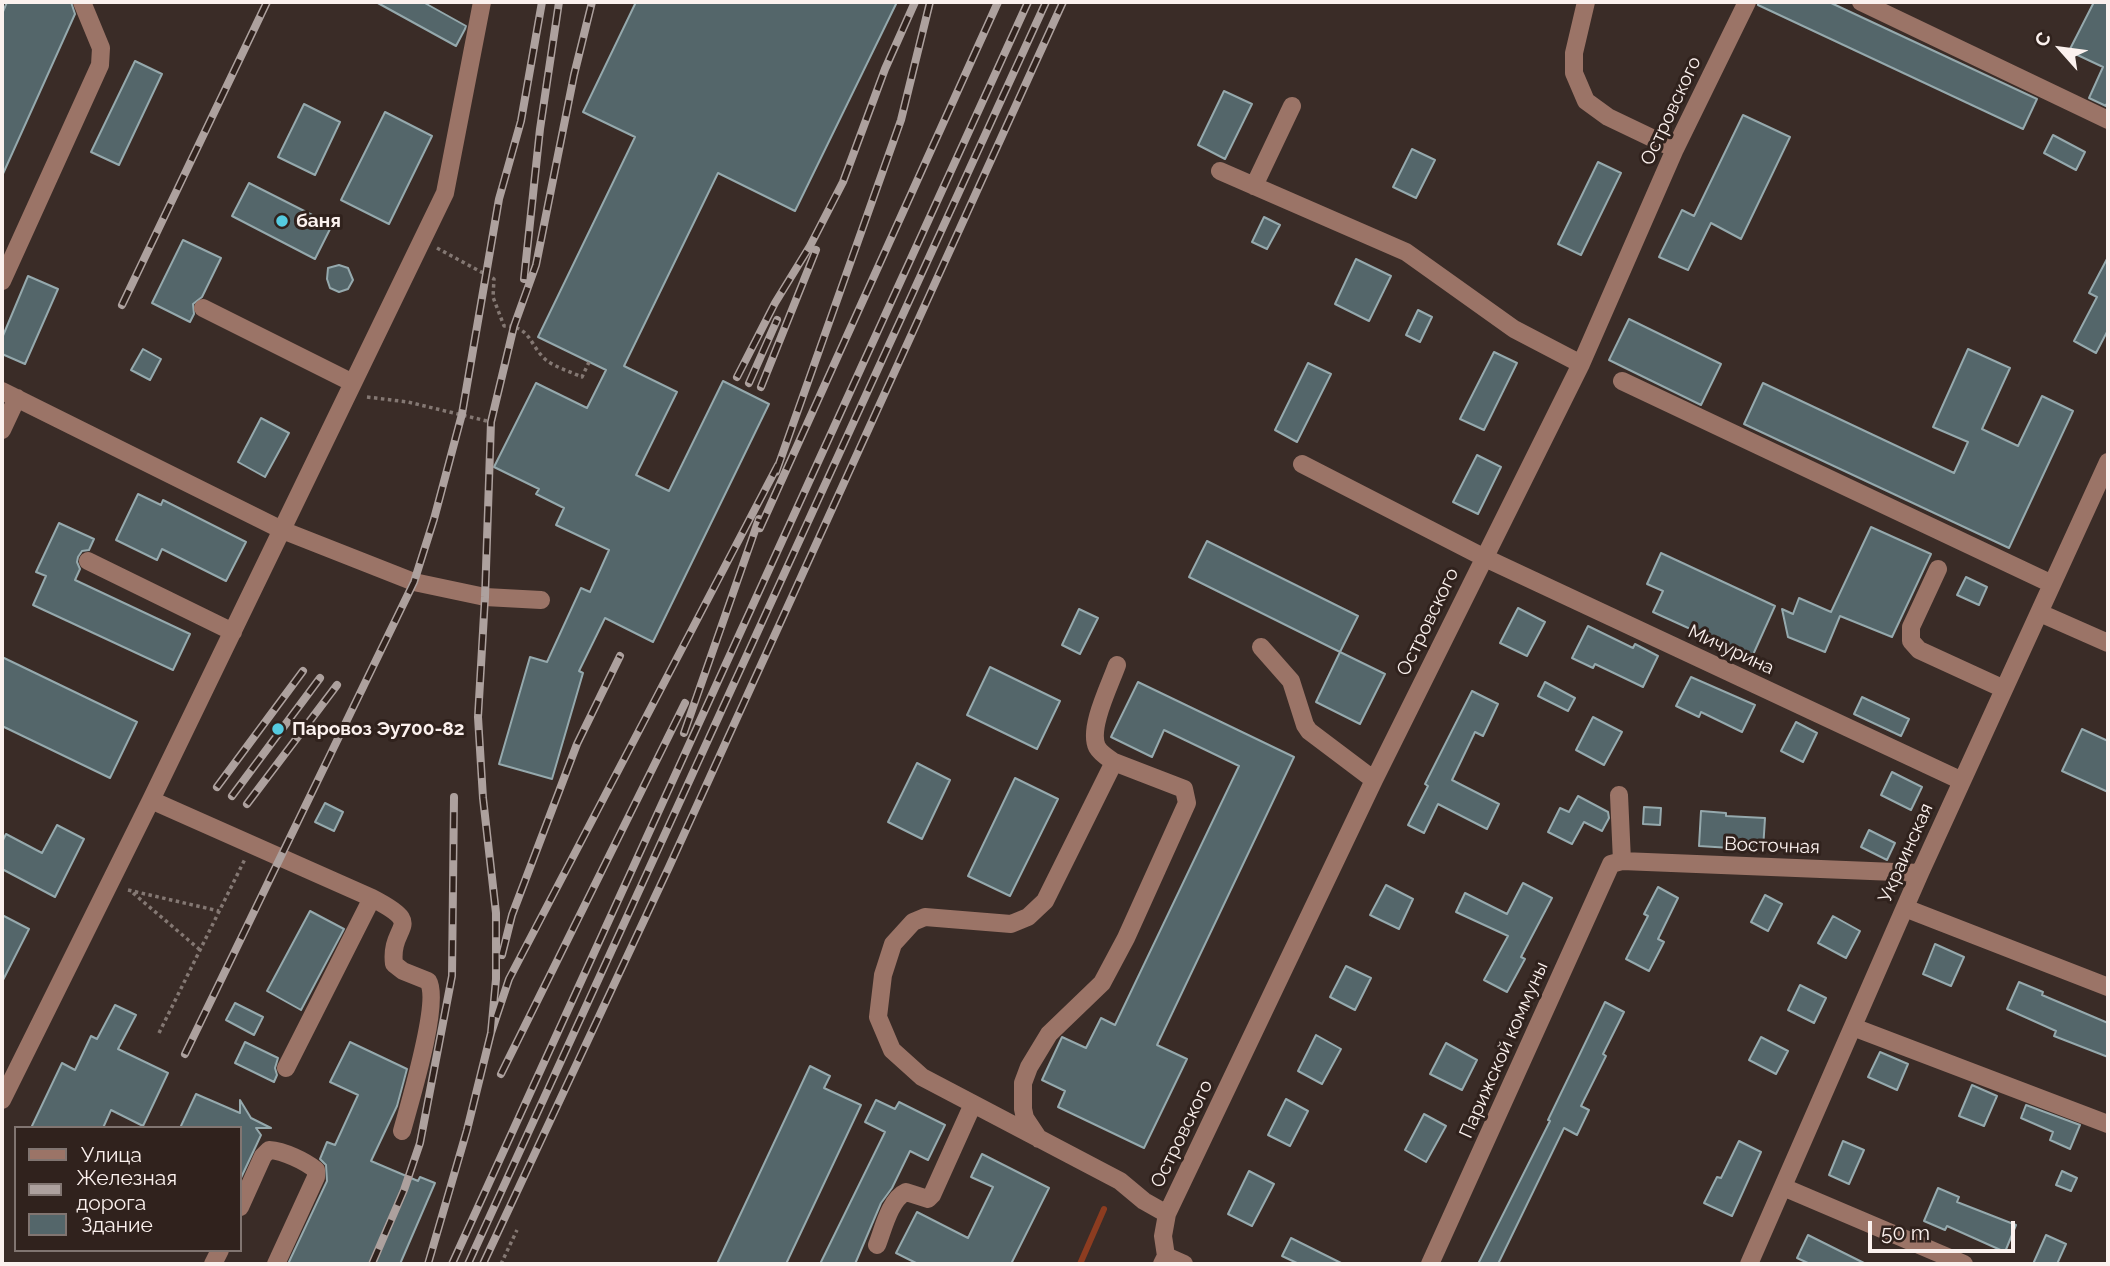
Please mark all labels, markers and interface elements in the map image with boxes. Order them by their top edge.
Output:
north arrow [2026,14,2096,84]
text: С [2030,28,2055,50]
street label: Островского [1636,53,1706,169]
place label: баня [296,210,341,232]
marker: баня [274,213,290,229]
street label: Островского [1392,564,1464,680]
street label: Мичурина [1684,620,1778,680]
place label: Паровоз Эу700-82 [292,718,465,740]
marker: Паровоз Эу700-82 [270,721,286,737]
street label: Украинская [1874,800,1938,906]
street label: Восточная [1724,833,1820,859]
street label: Парижской коммуны [1455,958,1553,1142]
street label: Островского [1146,1076,1218,1192]
legend [14,1126,242,1252]
text: Улица [81,1142,142,1167]
text: Железная дорога [76,1165,177,1215]
scale bar [1872,1206,2019,1250]
text: Здание [81,1212,153,1237]
text: 50 m [1881,1220,1930,1245]

